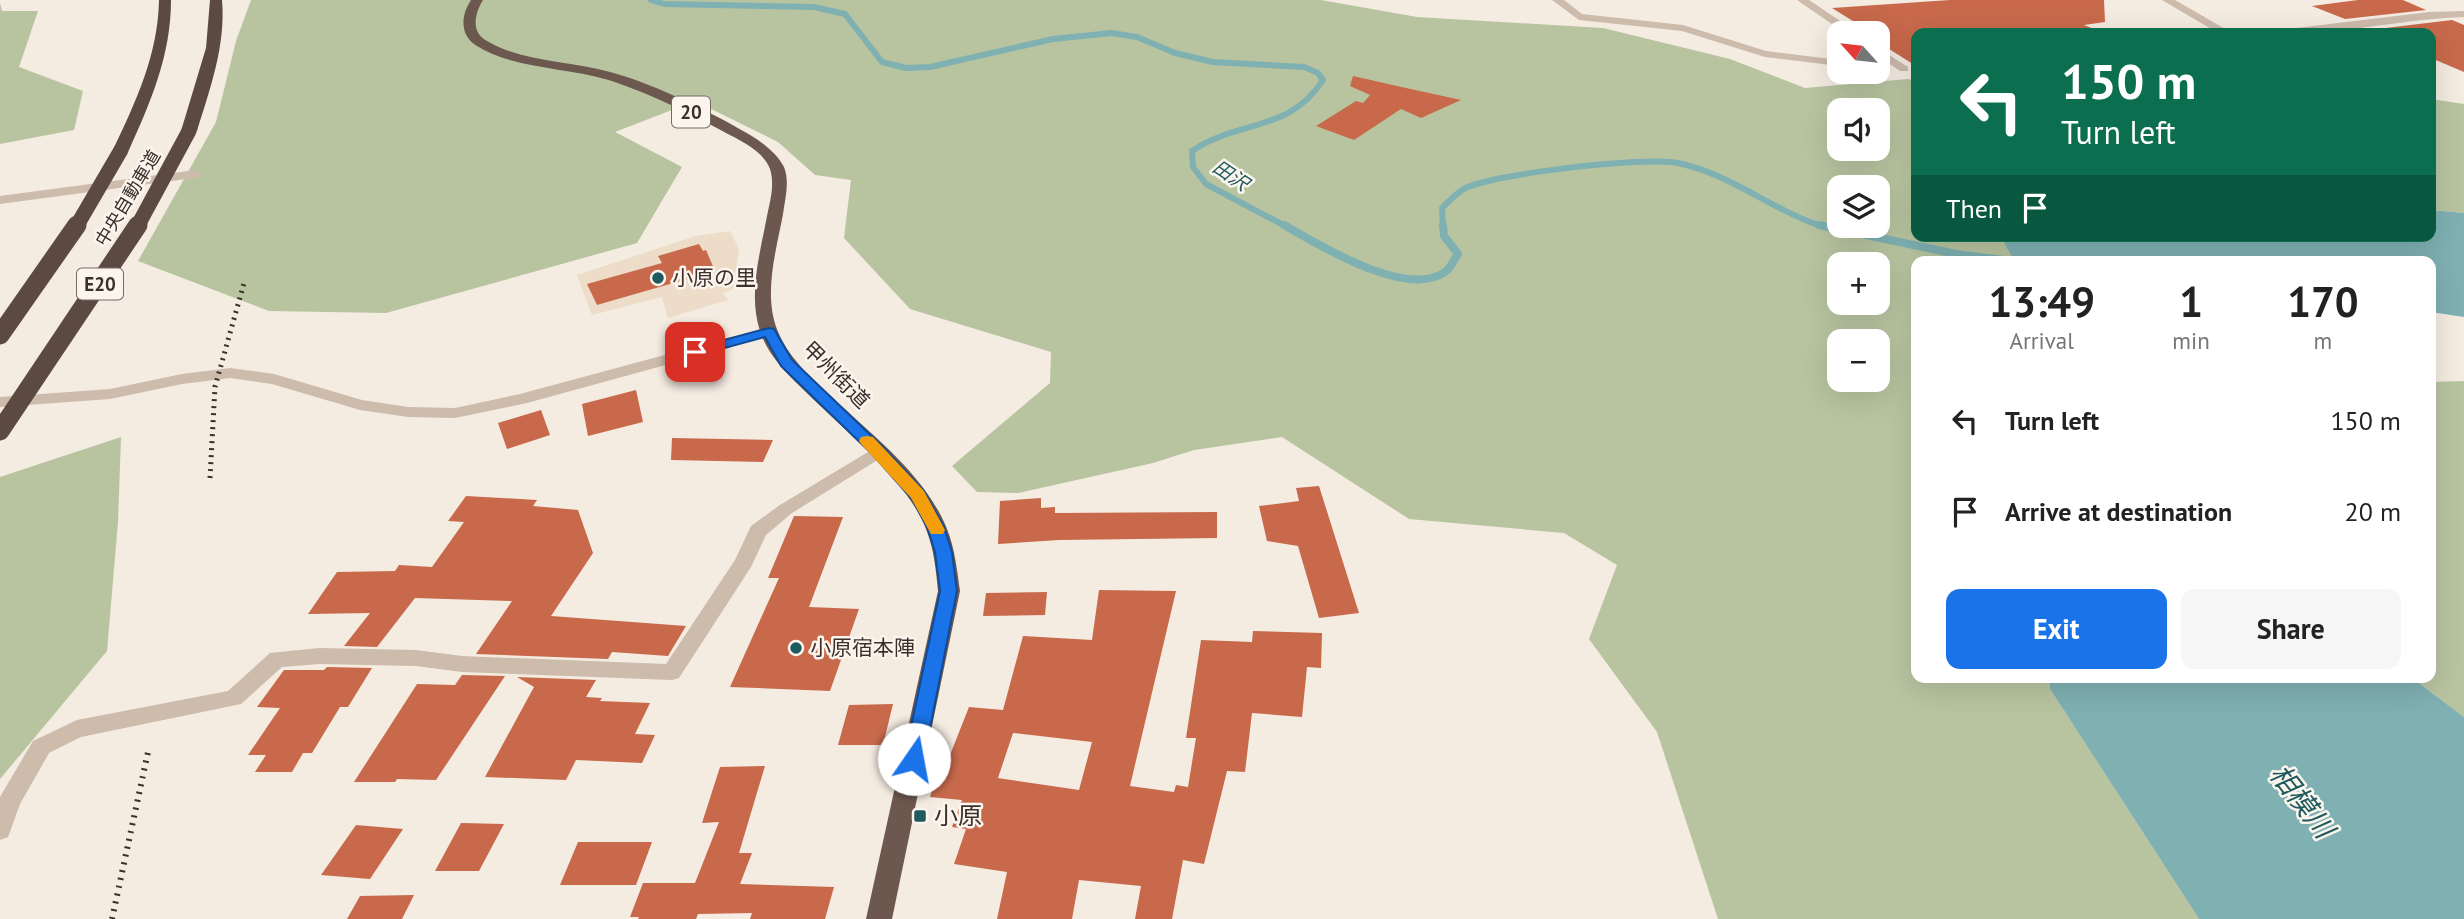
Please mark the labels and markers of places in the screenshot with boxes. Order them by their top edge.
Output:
place label: 小原の里 [672,264,756,291]
marker: 小原の里 [650,270,666,286]
pin [665,322,725,382]
place label: 小原宿本陣 [810,634,915,661]
marker: 小原宿本陣 [788,640,804,656]
place label: 小原 [934,800,982,831]
marker: 小原 [912,808,928,824]

